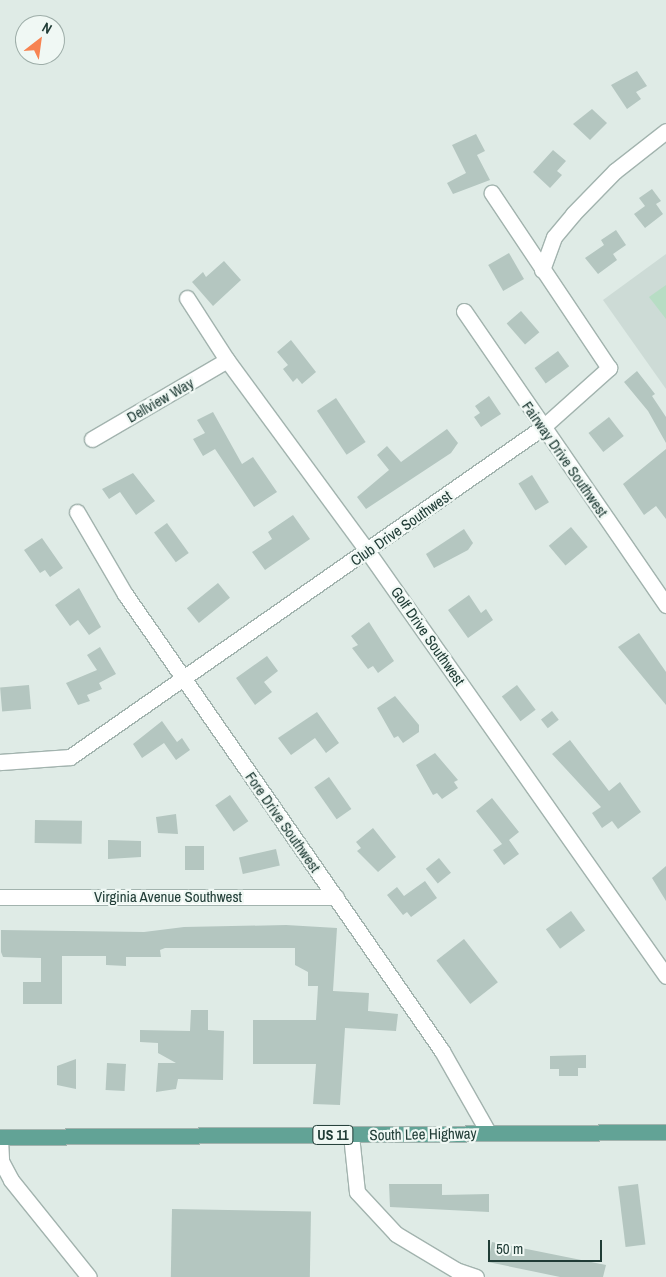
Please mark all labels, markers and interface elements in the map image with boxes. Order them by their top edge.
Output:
north arrow [15,15,65,65]
text: N [39,18,55,38]
street label: Dellview Way [123,374,197,426]
street label: Fairway Drive Southwest [518,398,612,520]
street label: Club Drive Southwest [347,487,455,569]
street label: Golf Drive Southwest [387,583,469,689]
street label: Fore Drive Southwest [242,768,324,876]
street label: Virginia Avenue Southwest [94,888,242,906]
road number: US 11 [312,1124,354,1146]
street label: South Lee Highway [369,1124,477,1144]
scale bar [491,1230,605,1262]
text: 50 m [496,1238,523,1259]

